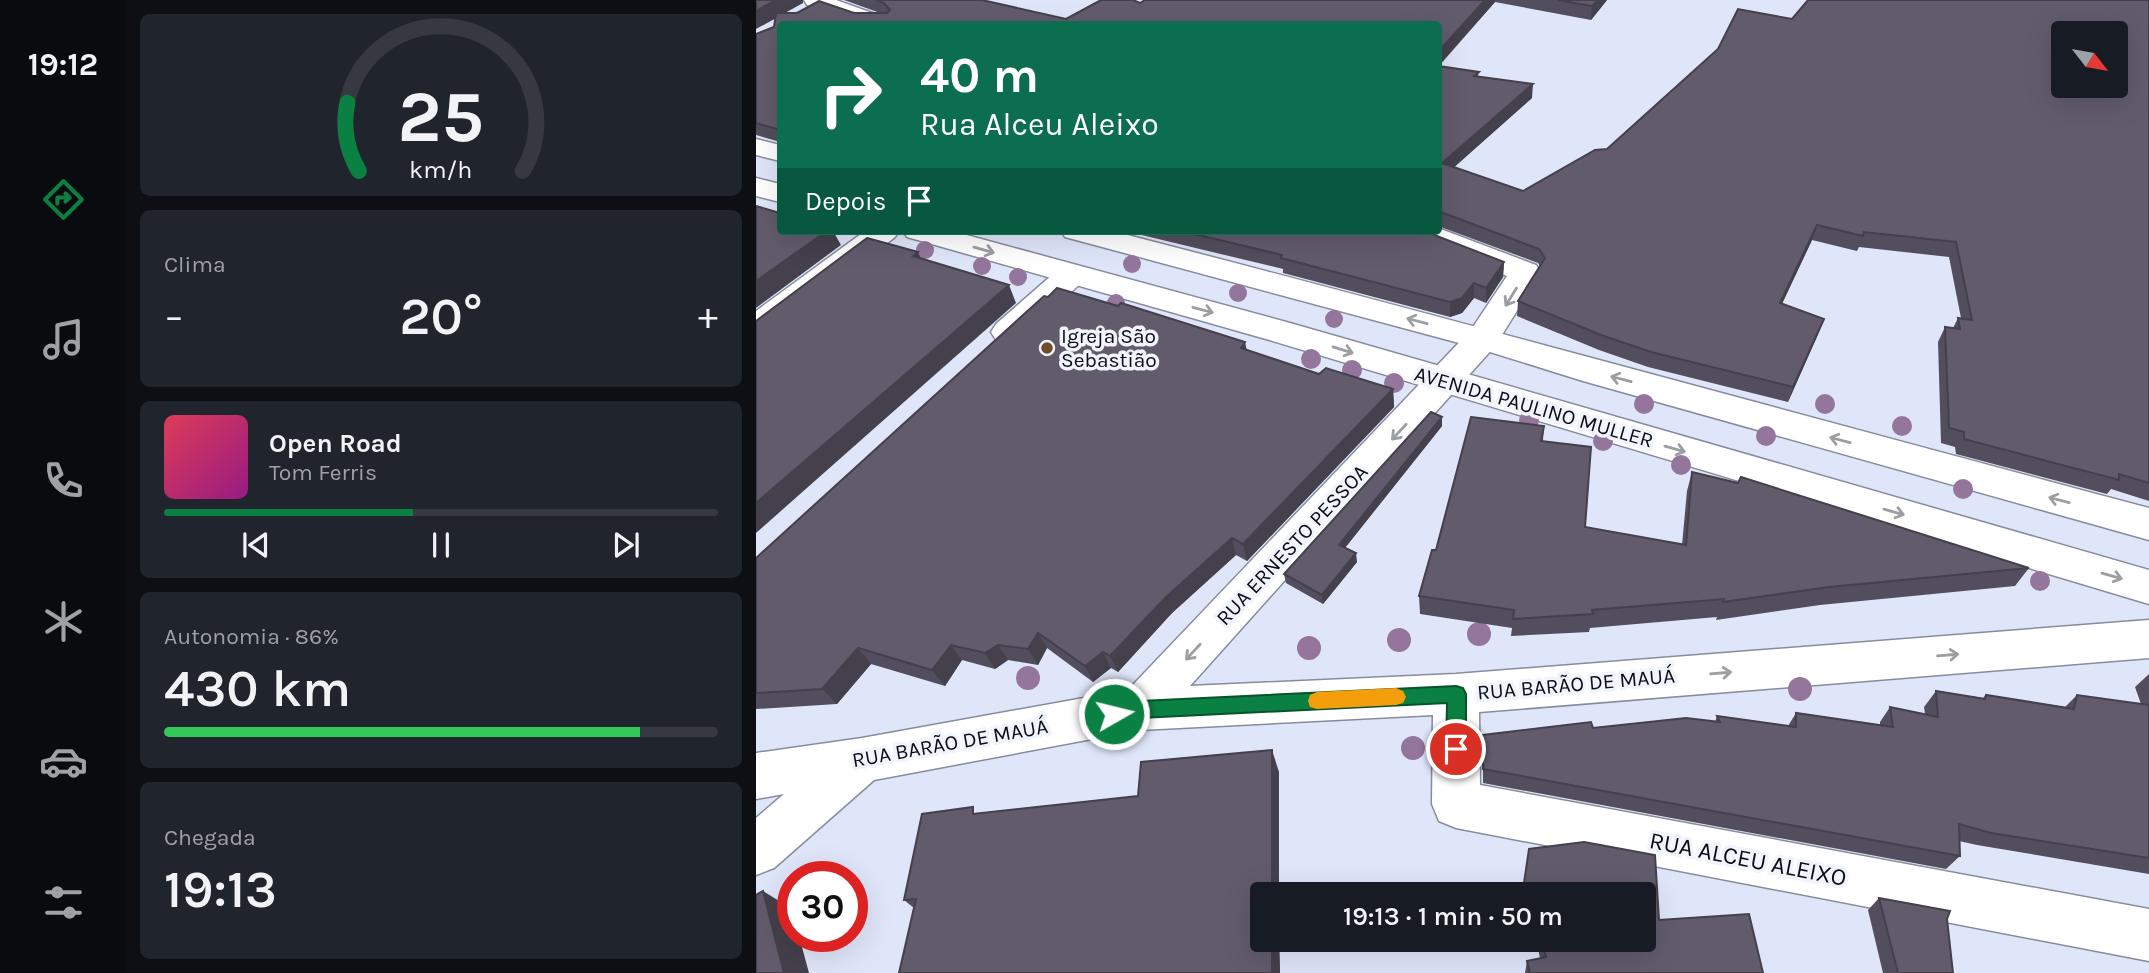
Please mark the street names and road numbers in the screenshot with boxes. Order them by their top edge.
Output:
street label: AVENIDA PAULINO MULLER [1412,361,1656,453]
street label: RUA ERNESTO PESSOA [1211,460,1373,630]
street label: RUA BARÃO DE MAUÁ [1476,663,1676,705]
street label: RUA BARÃO DE MAUÁ [850,714,1050,772]
street label: RUA ALCEU ALEIXO [1647,826,1849,892]

